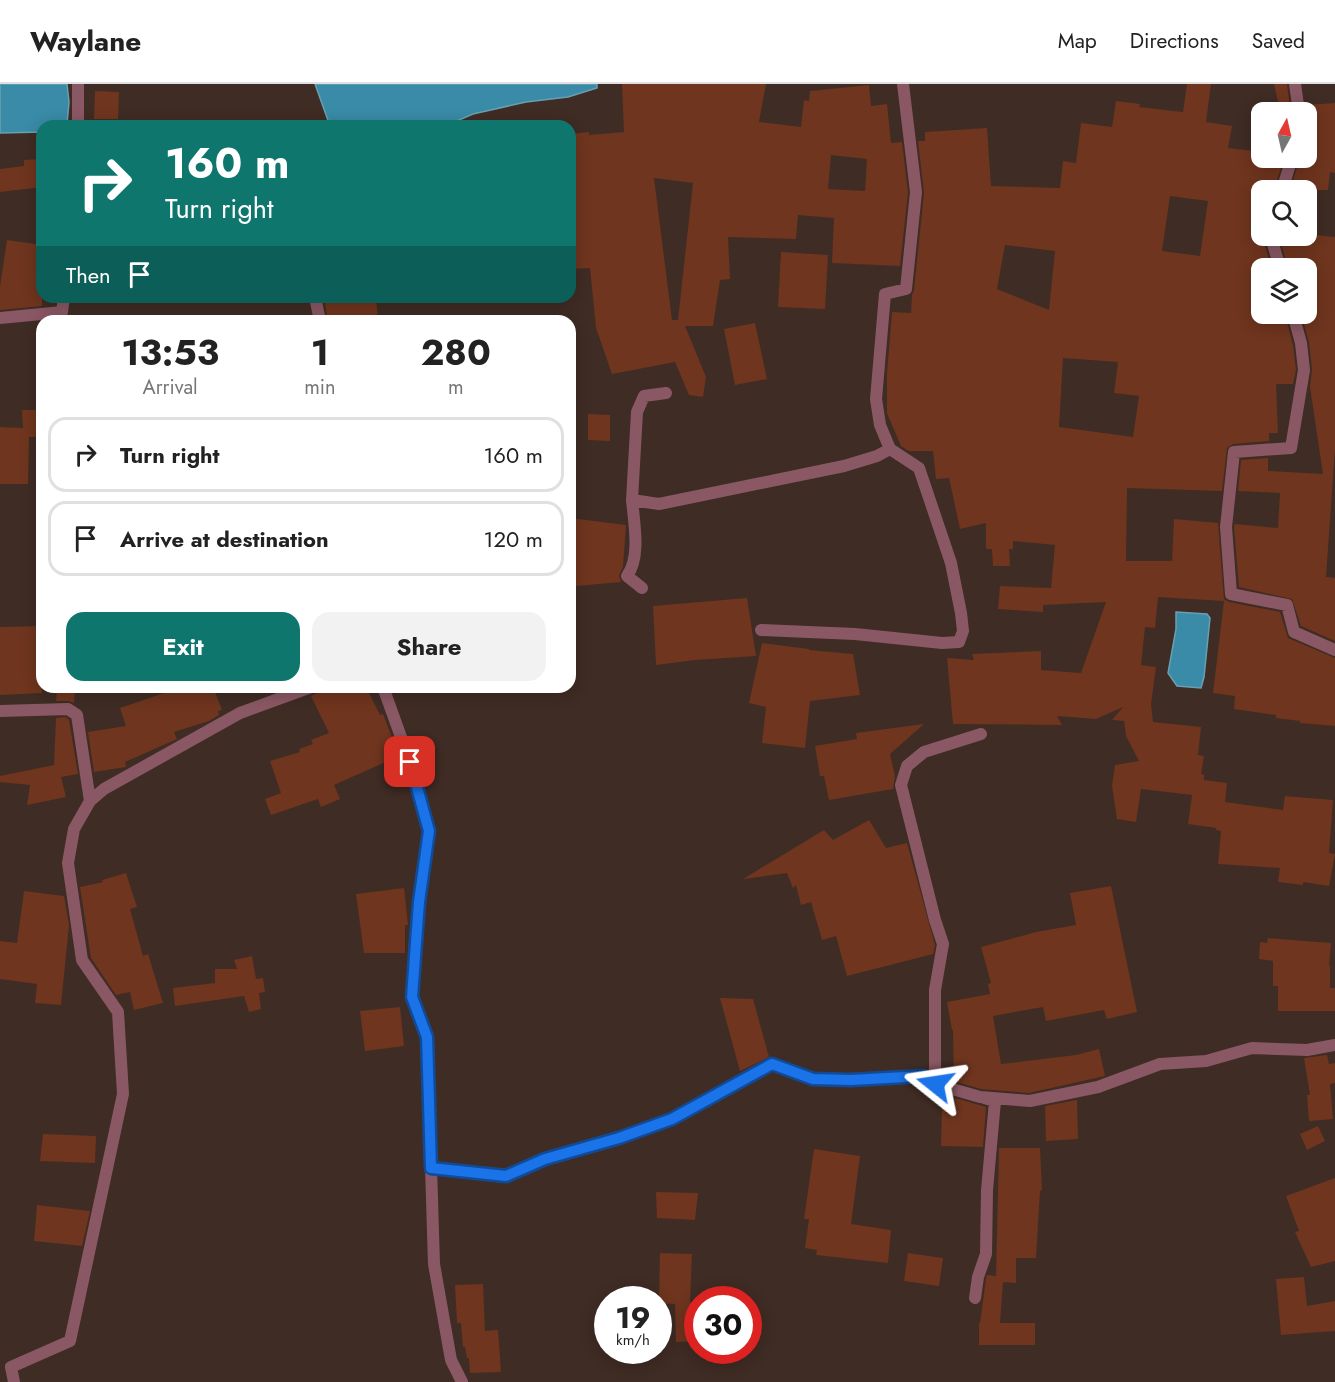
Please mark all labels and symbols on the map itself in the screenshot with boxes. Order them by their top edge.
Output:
north arrow [1251,102,1317,168]
pin [384,736,435,787]
position arrow [903,1052,967,1116]
speed limit sign: 30 [684,1286,762,1364]

